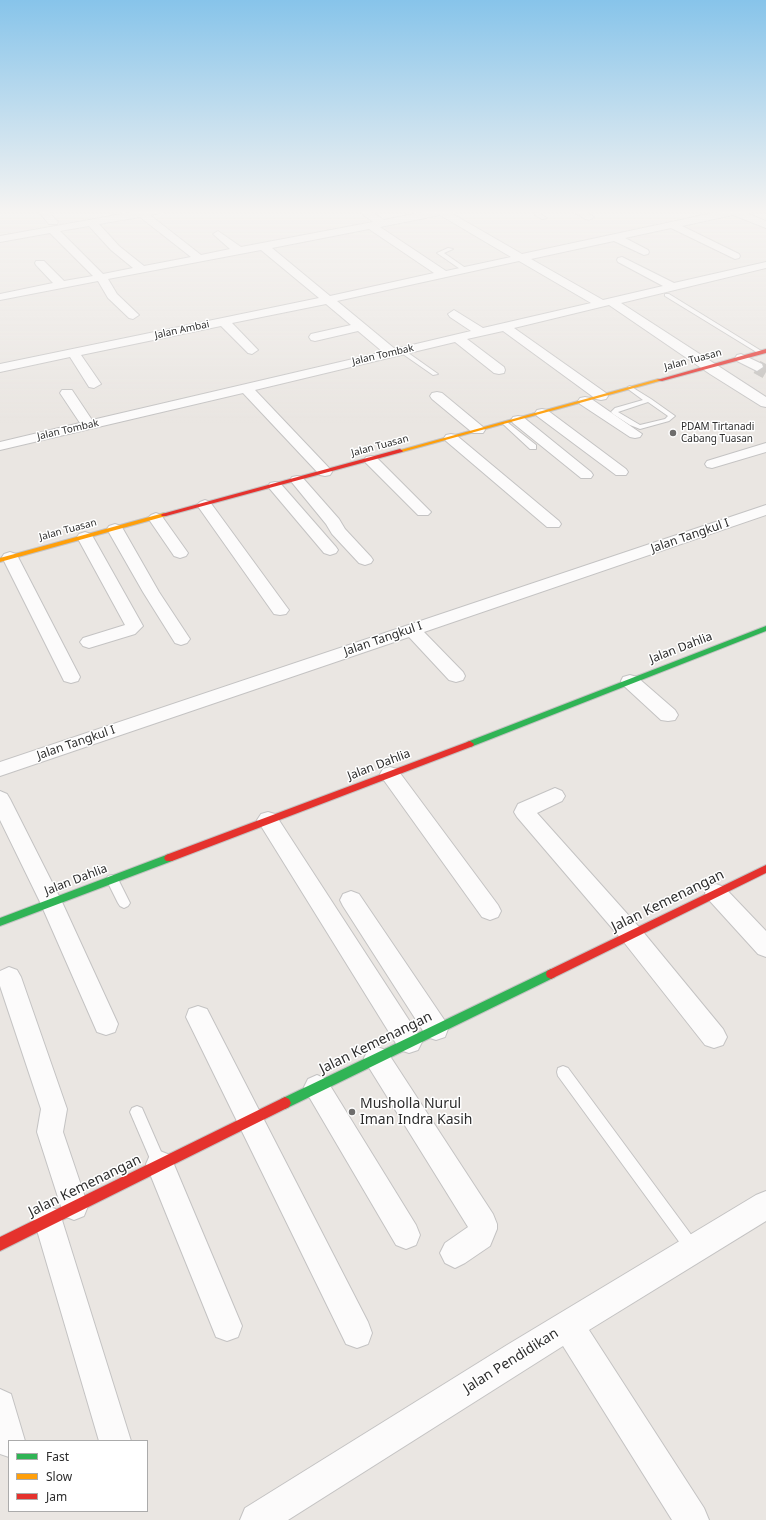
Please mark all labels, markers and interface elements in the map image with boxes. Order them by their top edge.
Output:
street label: Jalan Ambai [154,318,210,342]
street label: Jalan Tombak [351,342,415,368]
street label: Jalan Tuasan [663,347,723,373]
street label: Jalan Tombak [36,417,100,443]
place label: PDAM Tirtanadi Cabang Tuasan [681,421,754,444]
marker: PDAM Tirtanadi Cabang Tuasan [668,428,678,438]
street label: Jalan Tuasan [350,433,410,459]
street label: Jalan Tangkul I [649,516,731,556]
street label: Jalan Tuasan [38,517,98,543]
street label: Jalan Tangkul I [342,619,424,659]
street label: Jalan Dahlia [648,629,714,667]
street label: Jalan Tangkul I [35,723,117,763]
street label: Jalan Dahlia [346,746,412,784]
street label: Jalan Dahlia [43,861,109,899]
street label: Jalan Kemenangan [609,866,727,936]
street label: Jalan Kemenangan [317,1008,435,1078]
place label: Musholla Nurul Iman Indra Kasih [360,1096,472,1128]
marker: Musholla Nurul Iman Indra Kasih [347,1107,357,1117]
street label: Jalan Kemenangan [26,1151,144,1221]
street label: Jalan Pendidikan [460,1325,562,1397]
legend [8,1440,148,1512]
text: Fast [46,1448,69,1465]
text: Slow [46,1468,72,1485]
text: Jam [46,1488,67,1505]

